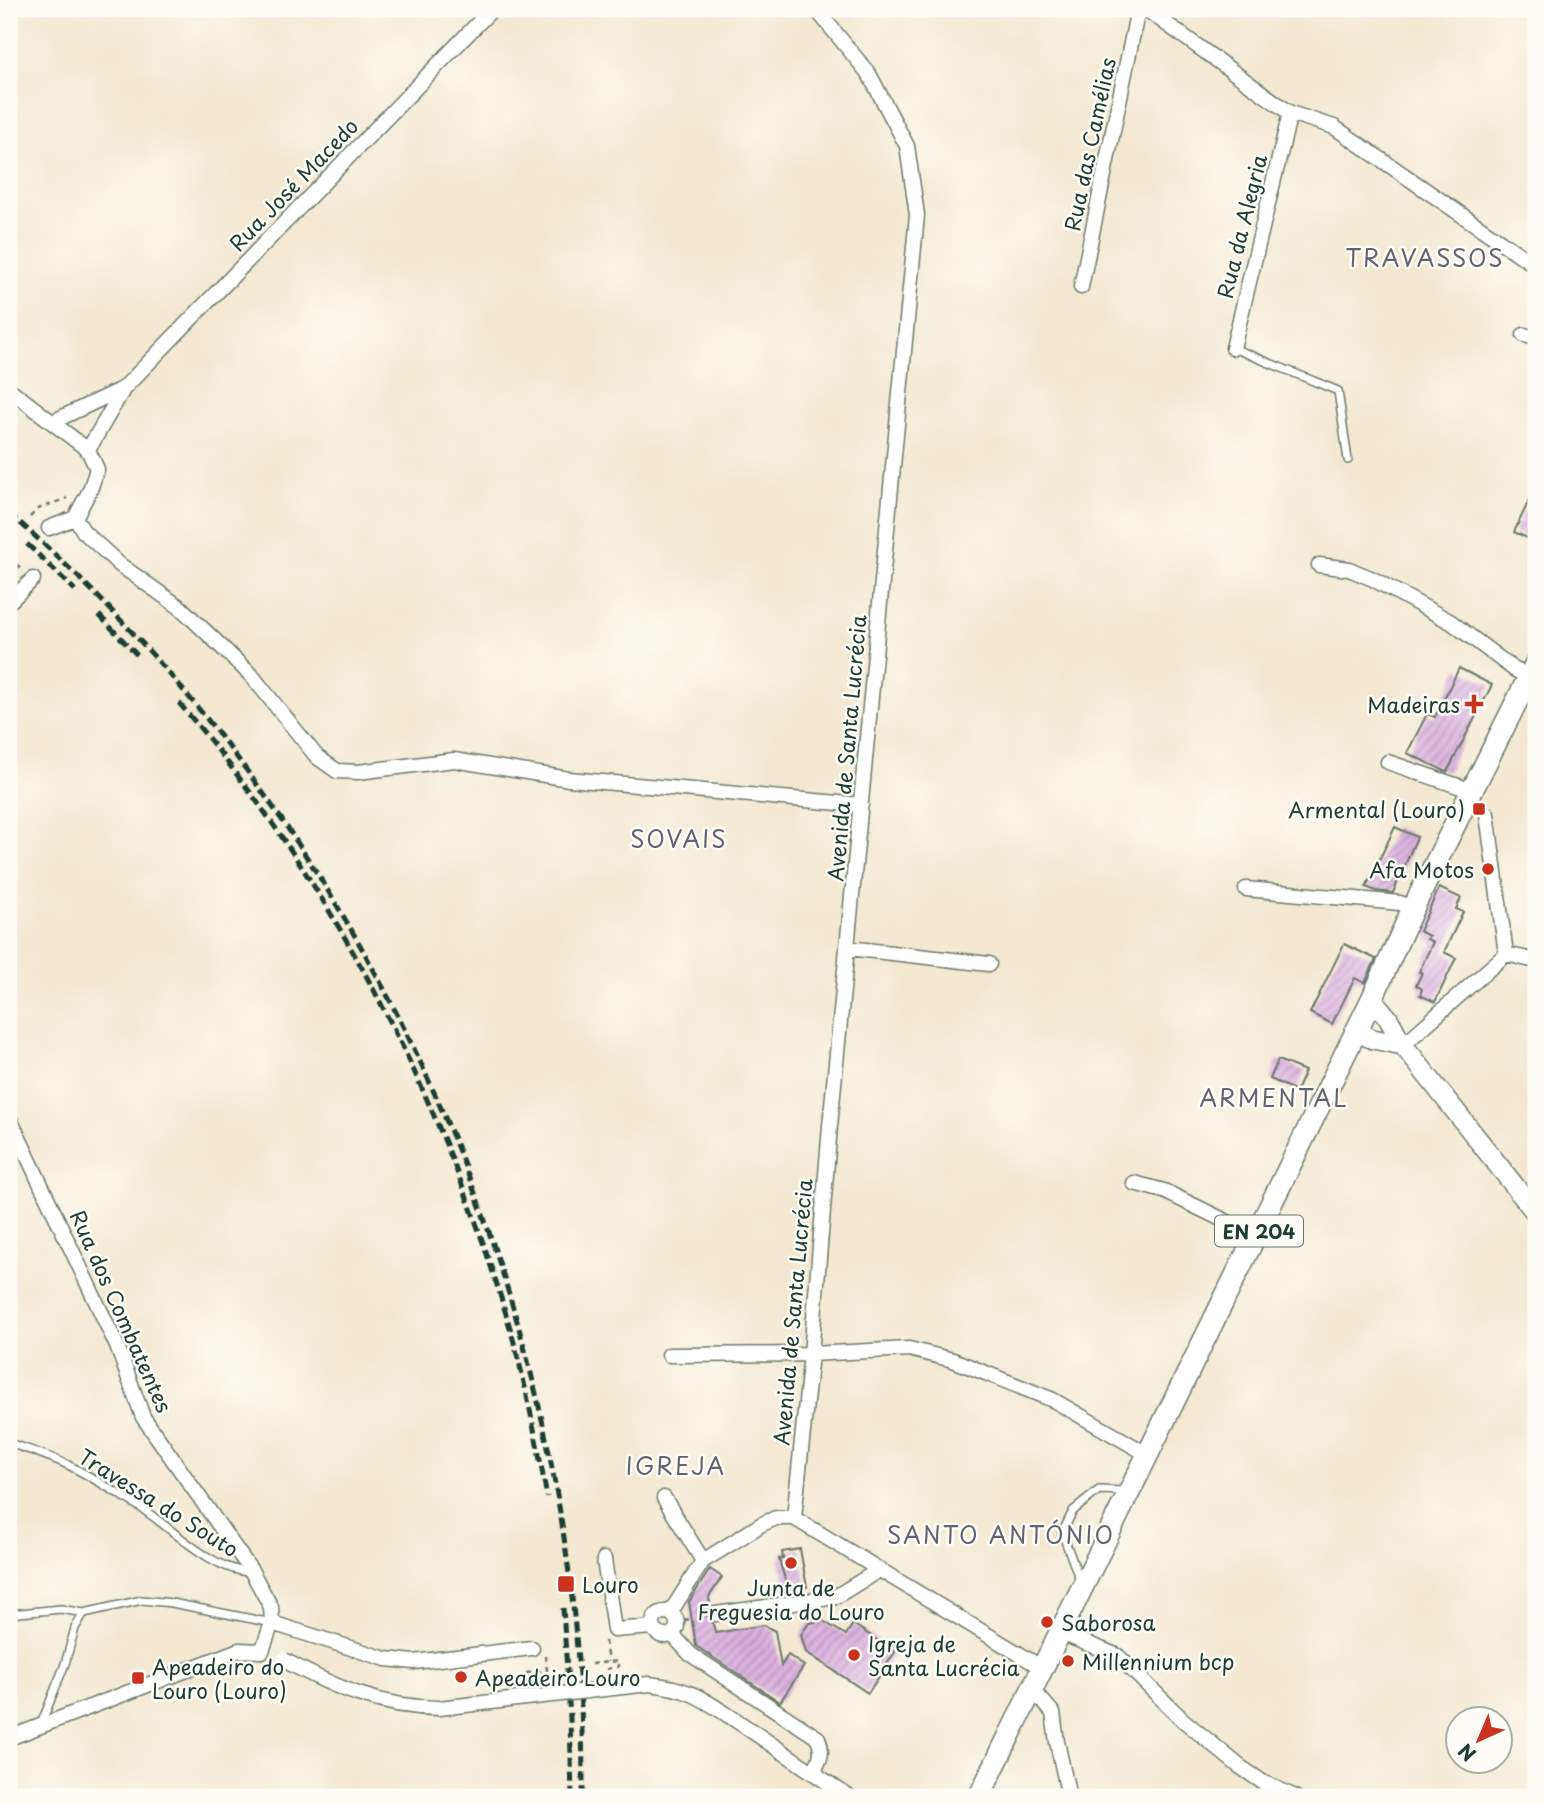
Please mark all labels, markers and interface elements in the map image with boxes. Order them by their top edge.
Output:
street label: Rua das Camélias [1055,54,1123,234]
street label: Rua José Macedo [221,110,365,258]
street label: Rua da Alegria [1208,150,1274,301]
district label: TRAVASSOS [1345,240,1505,275]
street label: Avenida de Santa Lucrécia [818,613,874,883]
place label: Madeiras [1367,688,1460,720]
marker: Madeiras [1466,696,1482,712]
place label: Armental (Louro) [1288,793,1465,825]
marker: Armental (Louro) [1471,801,1487,817]
district label: SOVAIS [630,821,728,856]
place label: Afa Motos [1369,853,1474,885]
marker: Afa Motos [1480,861,1496,877]
district label: ARMENTAL [1199,1080,1349,1115]
street label: Avenida de Santa Lucrécia [764,1177,820,1447]
street label: Rua dos Combatentes [63,1205,181,1417]
road number: EN 204 [1215,1216,1303,1246]
street label: Travessa do Souto [73,1440,245,1564]
district label: IGREJA [626,1448,726,1483]
district label: SANTO ANTÓNIO [887,1517,1115,1552]
marker: Junta de Freguesia do Louro [783,1555,799,1571]
place label: Louro [582,1568,639,1600]
place label: Junta de Freguesia do Louro [697,1571,885,1627]
marker: Louro [556,1574,576,1594]
place label: Saborosa [1061,1606,1156,1638]
marker: Saborosa [1039,1614,1055,1630]
place label: Igreja de Santa Lucrécia [868,1627,1020,1683]
place label: Millennium bcp [1082,1645,1234,1677]
marker: Igreja de Santa Lucrécia [846,1647,862,1663]
place label: Apeadeiro do Louro (Louro) [152,1650,287,1706]
marker: Millennium bcp [1060,1653,1076,1669]
place label: Apeadeiro Louro [475,1661,640,1693]
marker: Apeadeiro Louro [453,1669,469,1685]
marker: Apeadeiro do Louro (Louro) [130,1670,146,1686]
north arrow [1444,1704,1514,1774]
text: N [1451,1738,1482,1768]

